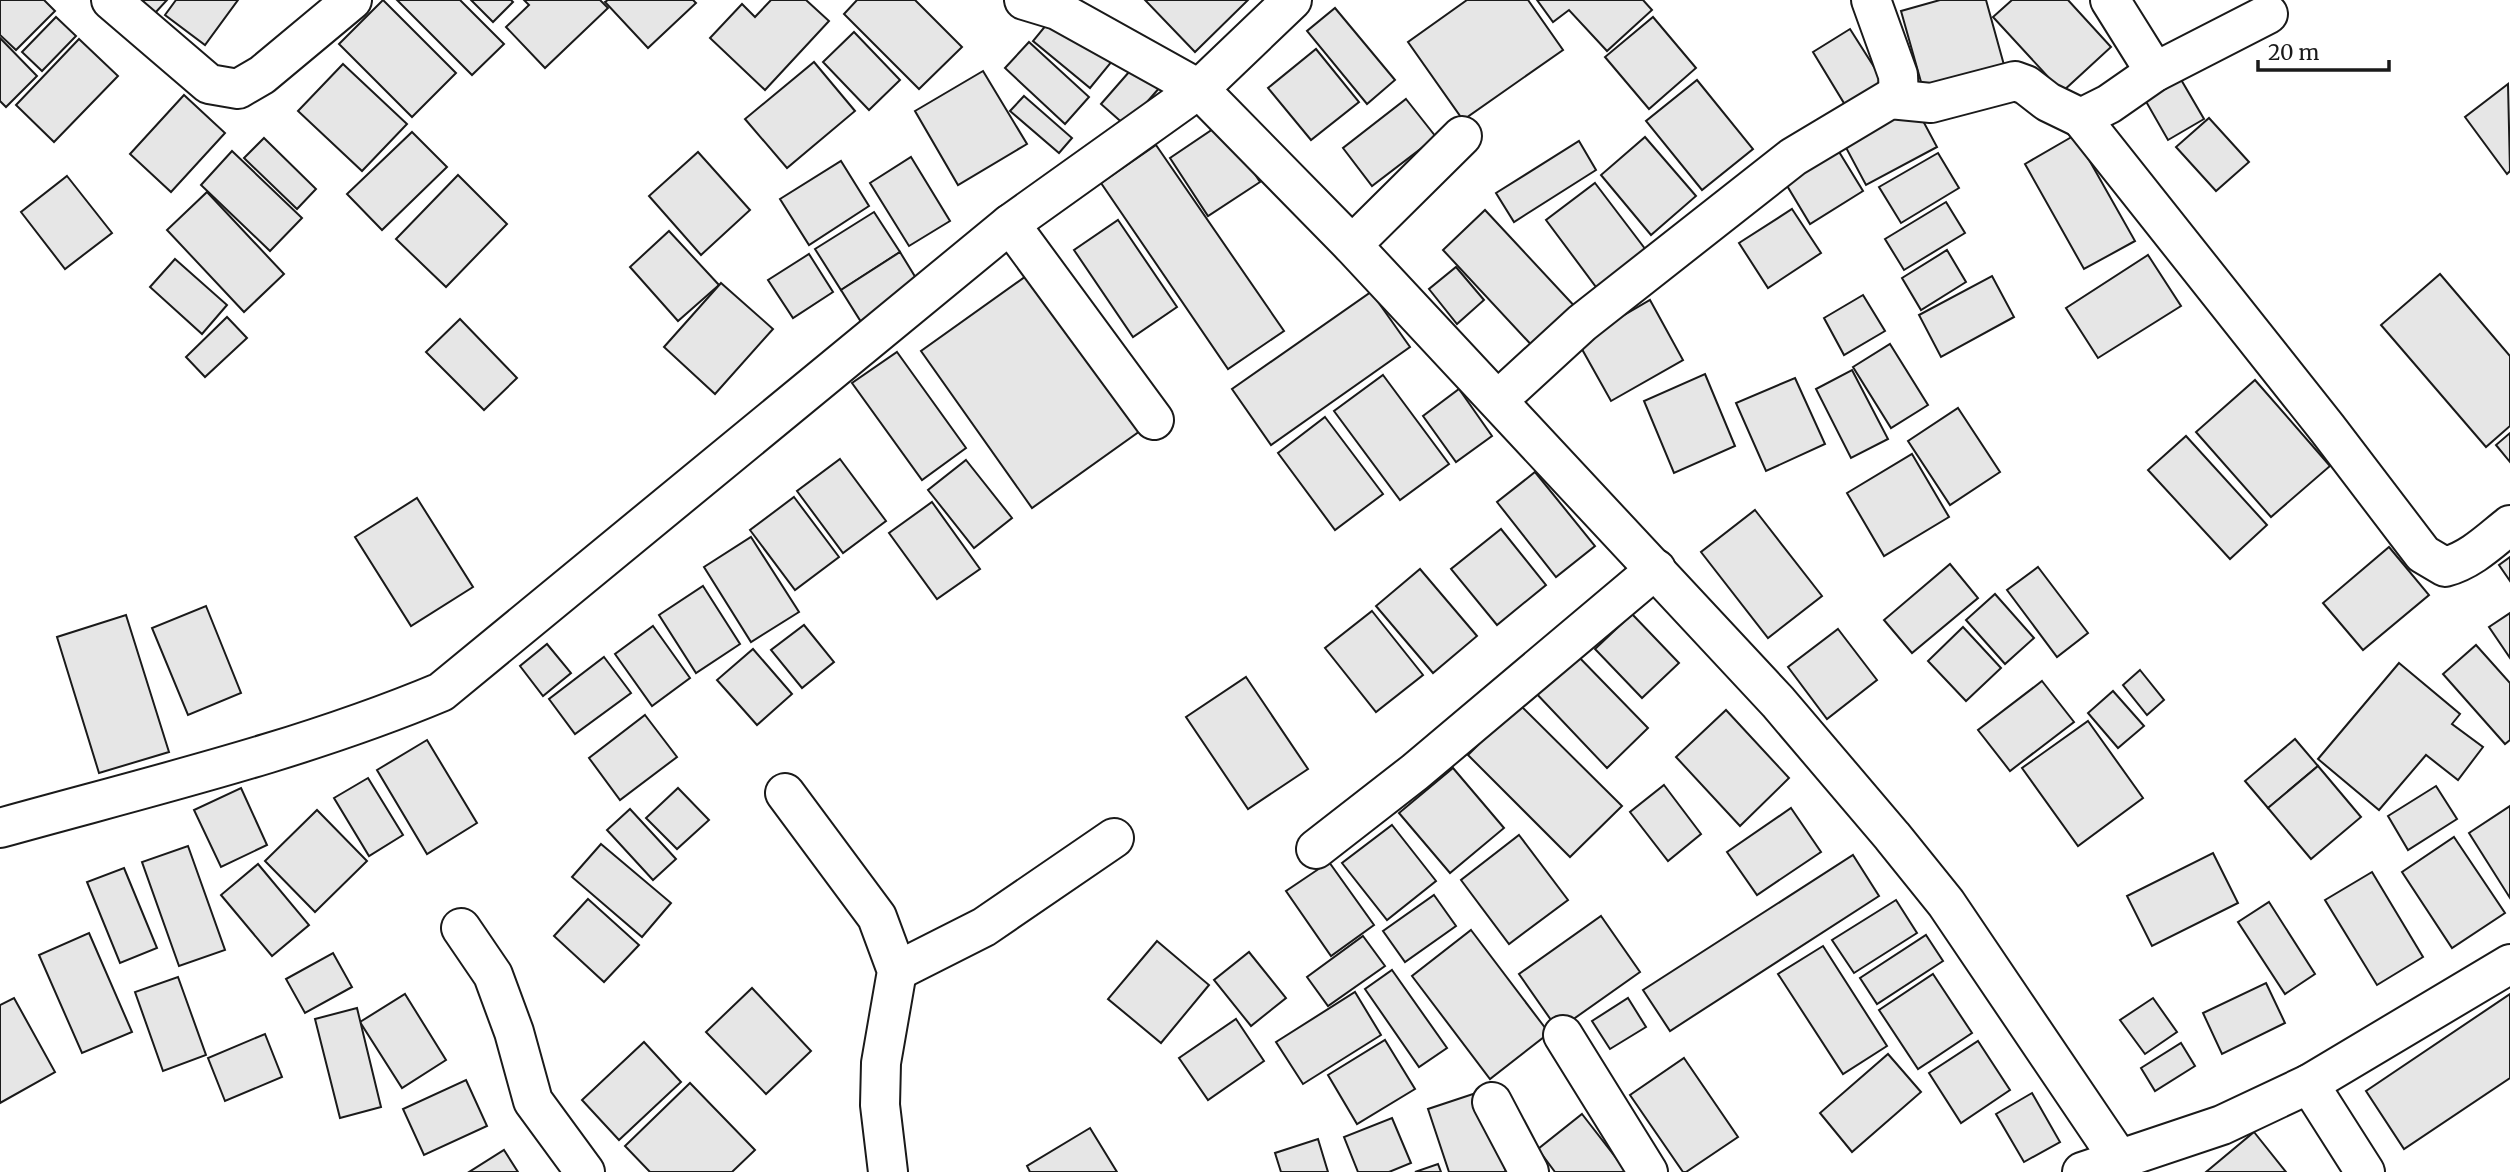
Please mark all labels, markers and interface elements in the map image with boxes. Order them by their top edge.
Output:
scale bar [2258,28,2389,72]
text: 20 m [2268,39,2320,66]

